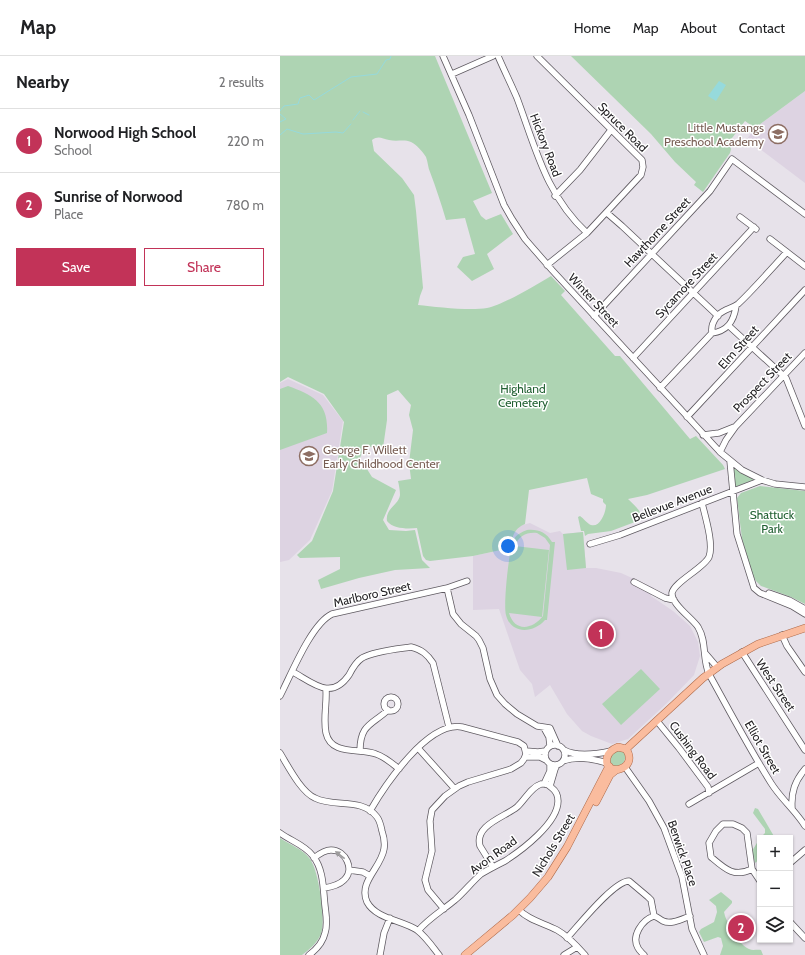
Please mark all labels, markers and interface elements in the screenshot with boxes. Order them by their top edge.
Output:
text: Map [20,16,56,39]
text: Home [574,19,611,37]
text: Map [633,19,658,37]
text: About [680,19,717,37]
text: Contact [739,19,785,37]
text: Nearby [16,72,69,92]
text: 2 results [219,74,264,90]
street label: Spruce Road [595,99,651,155]
street label: Hickory Road [527,111,565,179]
place label: Little Mustangs Preschool Academy [664,120,764,149]
school or university icon: Little Mustangs Preschool Academy [767,123,789,145]
text: Norwood High School [54,124,196,142]
text: 1 [27,133,31,149]
text: 220 m [227,133,264,149]
text: School [54,142,92,158]
text: Sunrise of Norwood [54,188,182,206]
street label: Hawthorne Street [621,194,693,270]
text: 2 [26,197,32,213]
text: 780 m [226,197,264,213]
text: Place [54,206,83,222]
button: Save [16,248,136,286]
button: Share [144,248,264,286]
street label: Sycamore Street [652,249,720,321]
street label: Winter Street [565,270,623,330]
street label: Elm Street [715,322,761,372]
street label: Prospect Street [730,349,794,415]
park label: Highland Cemetery [498,381,548,410]
place label: George F. Willett Early Childhood Center [323,442,440,471]
school or university icon: George F. Willett Early Childhood Center [298,445,320,467]
street label: Bellevue Avenue [630,481,714,525]
park label: Shattuck Park [750,507,795,536]
your location [498,536,518,556]
street label: Marlboro Street [332,578,412,610]
pin: 1 [588,619,614,649]
street label: West Street [753,656,799,714]
street label: Cushing Road [666,718,720,782]
street label: Elliot Street [742,718,784,776]
street label: Nichols Street [528,811,578,879]
street label: Berwick Place [665,818,701,888]
street label: Avon Road [466,833,520,877]
map controls [757,835,793,943]
button: + [757,835,793,871]
one-way arrow [335,850,345,859]
button: − [757,871,793,907]
button: layers [757,907,793,943]
pin: 2 [728,913,754,943]

